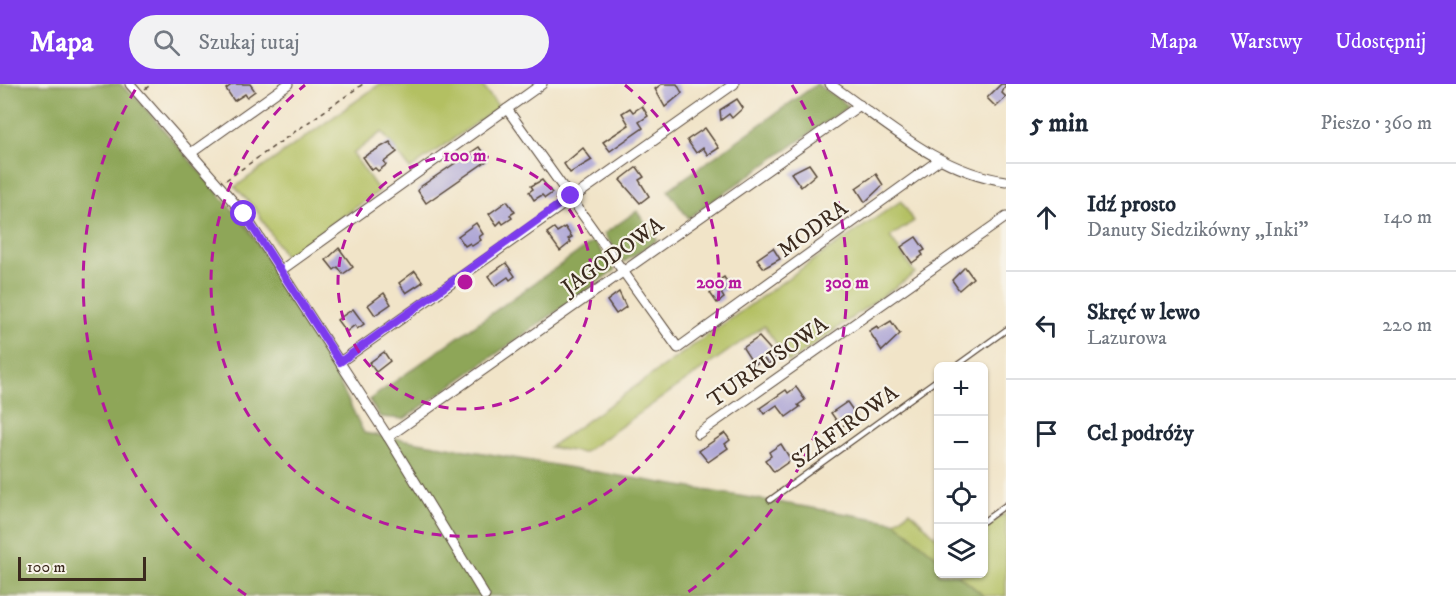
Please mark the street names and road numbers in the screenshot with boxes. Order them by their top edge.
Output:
street label: MODRA [773,194,854,264]
street label: JAGODOWA [555,211,670,302]
street label: TURKUSOWA [702,310,834,414]
street label: SZAFIROWA [786,379,904,475]

